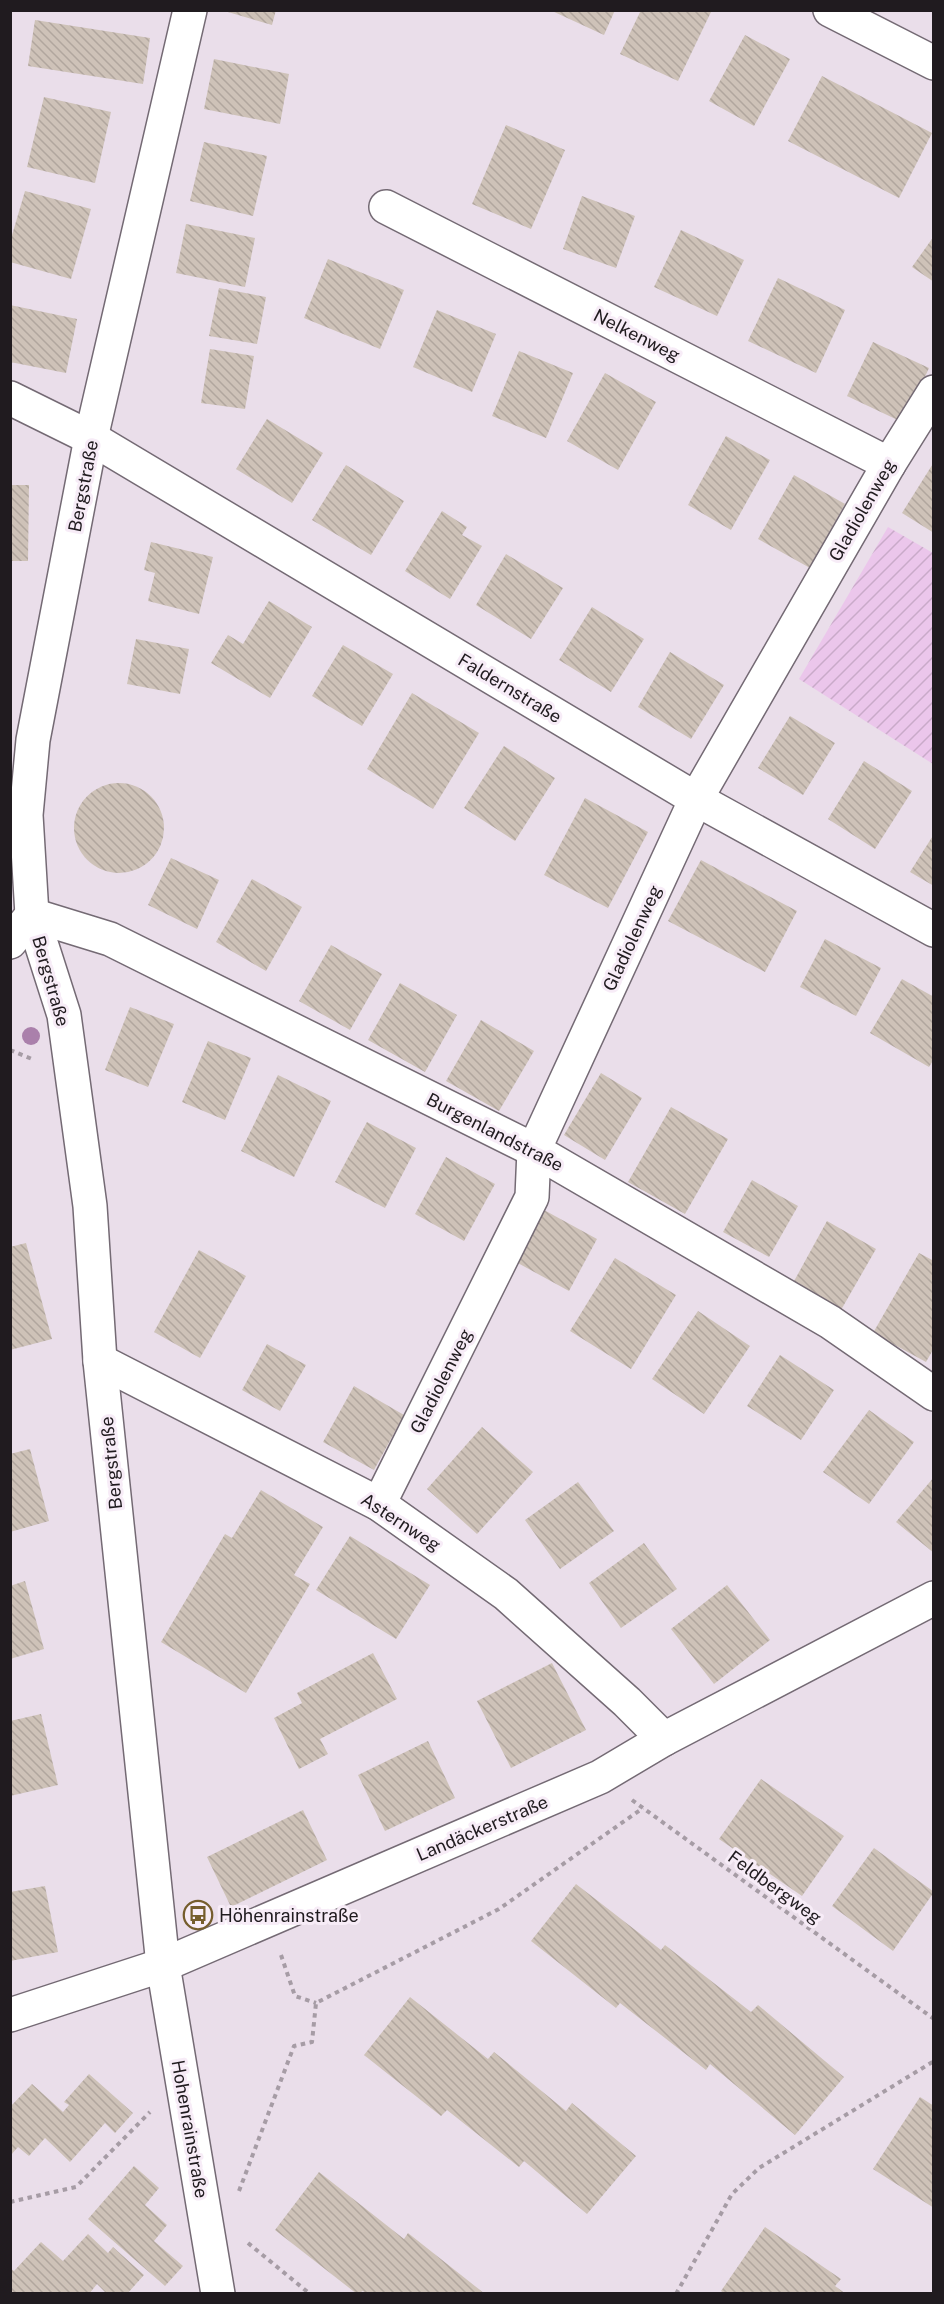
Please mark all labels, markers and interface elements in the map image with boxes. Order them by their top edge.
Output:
street label: Nelkenweg [590,304,684,366]
street label: Bergstraße [64,438,102,534]
street label: Gladiolenweg [824,455,900,565]
street label: Faldernstraße [454,649,566,727]
street label: Gladiolenweg [598,882,666,994]
street label: Bergstraße [28,933,74,1029]
street label: Burgenlandstraße [423,1088,567,1176]
street label: Gladiolenweg [406,1325,476,1437]
street label: Bergstraße [96,1415,126,1511]
street label: Asternweg [357,1488,445,1556]
street label: Landäckerstraße [413,1791,551,1865]
street label: Feldbergweg [724,1846,826,1928]
bus stop icon: Höhenrainstraße [182,1899,214,1931]
place label: Höhenrainstraße [219,1905,359,1926]
street label: Hohenrainstraße [168,2058,212,2200]

